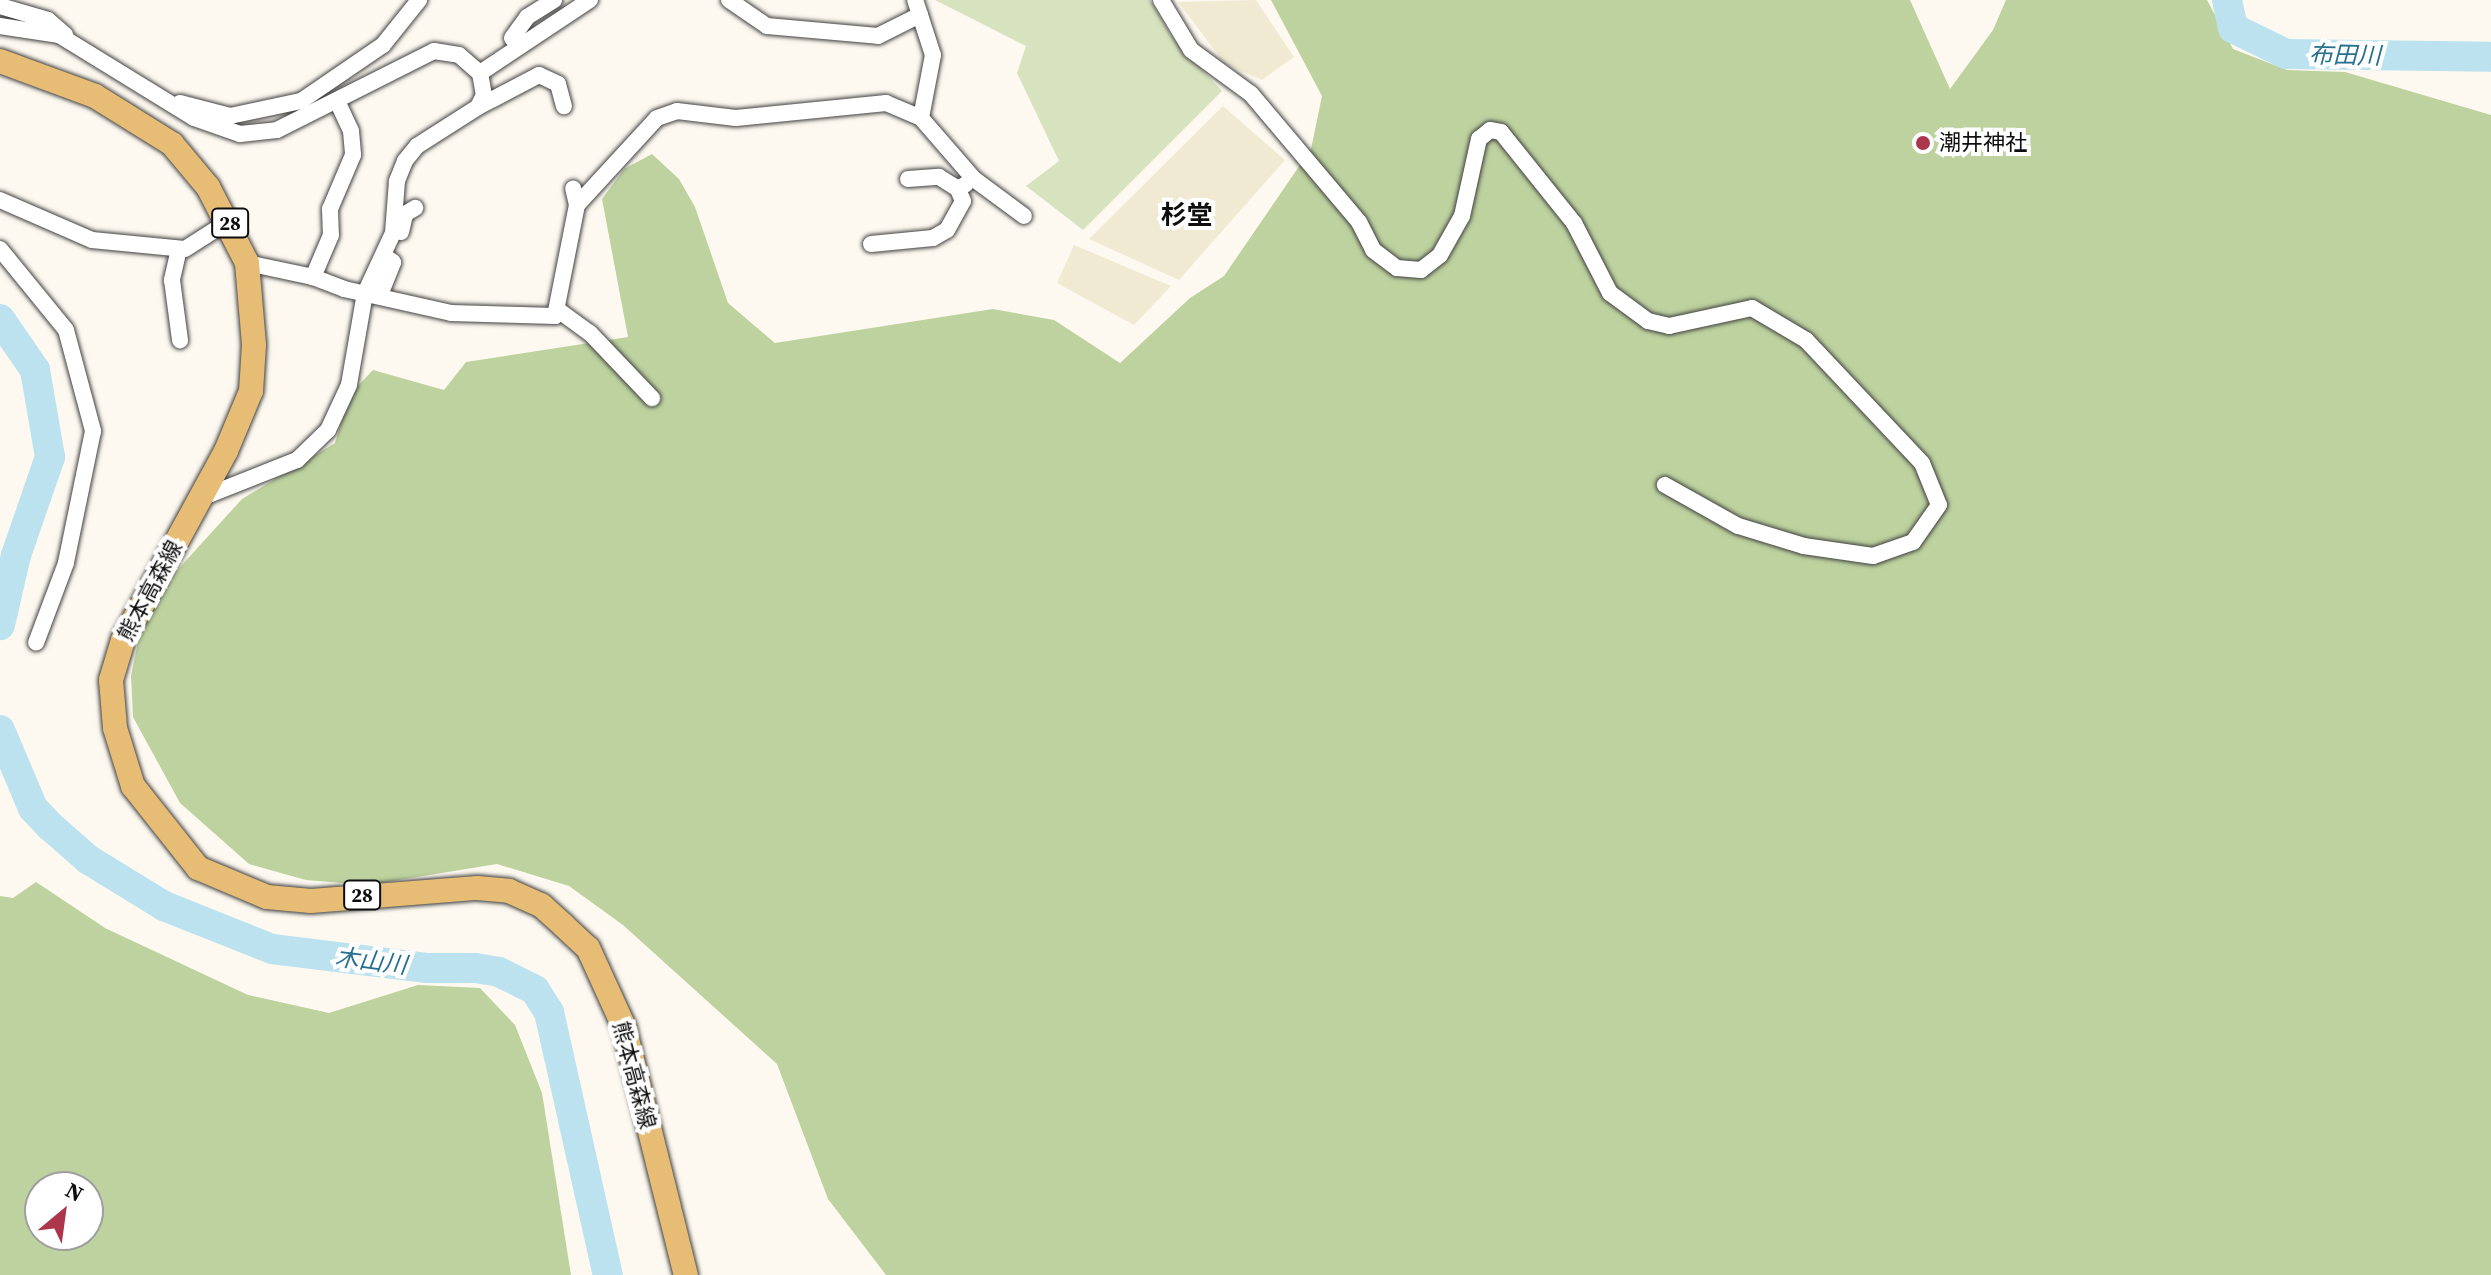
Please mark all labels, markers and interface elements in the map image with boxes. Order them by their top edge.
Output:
water label: 布田川 [2309,40,2381,70]
place label: 潮井神社 [1939,130,2027,156]
marker: 潮井神社 [1914,134,1932,152]
district label: 杉堂 [1161,200,1213,232]
road number: 28 [210,207,250,239]
street label: 熊本高森線 [113,536,187,646]
road number: 28 [342,879,382,911]
water label: 木山川 [334,942,408,980]
street label: 熊本高森線 [607,1018,661,1132]
north arrow [24,1171,104,1251]
text: N [60,1175,89,1209]

